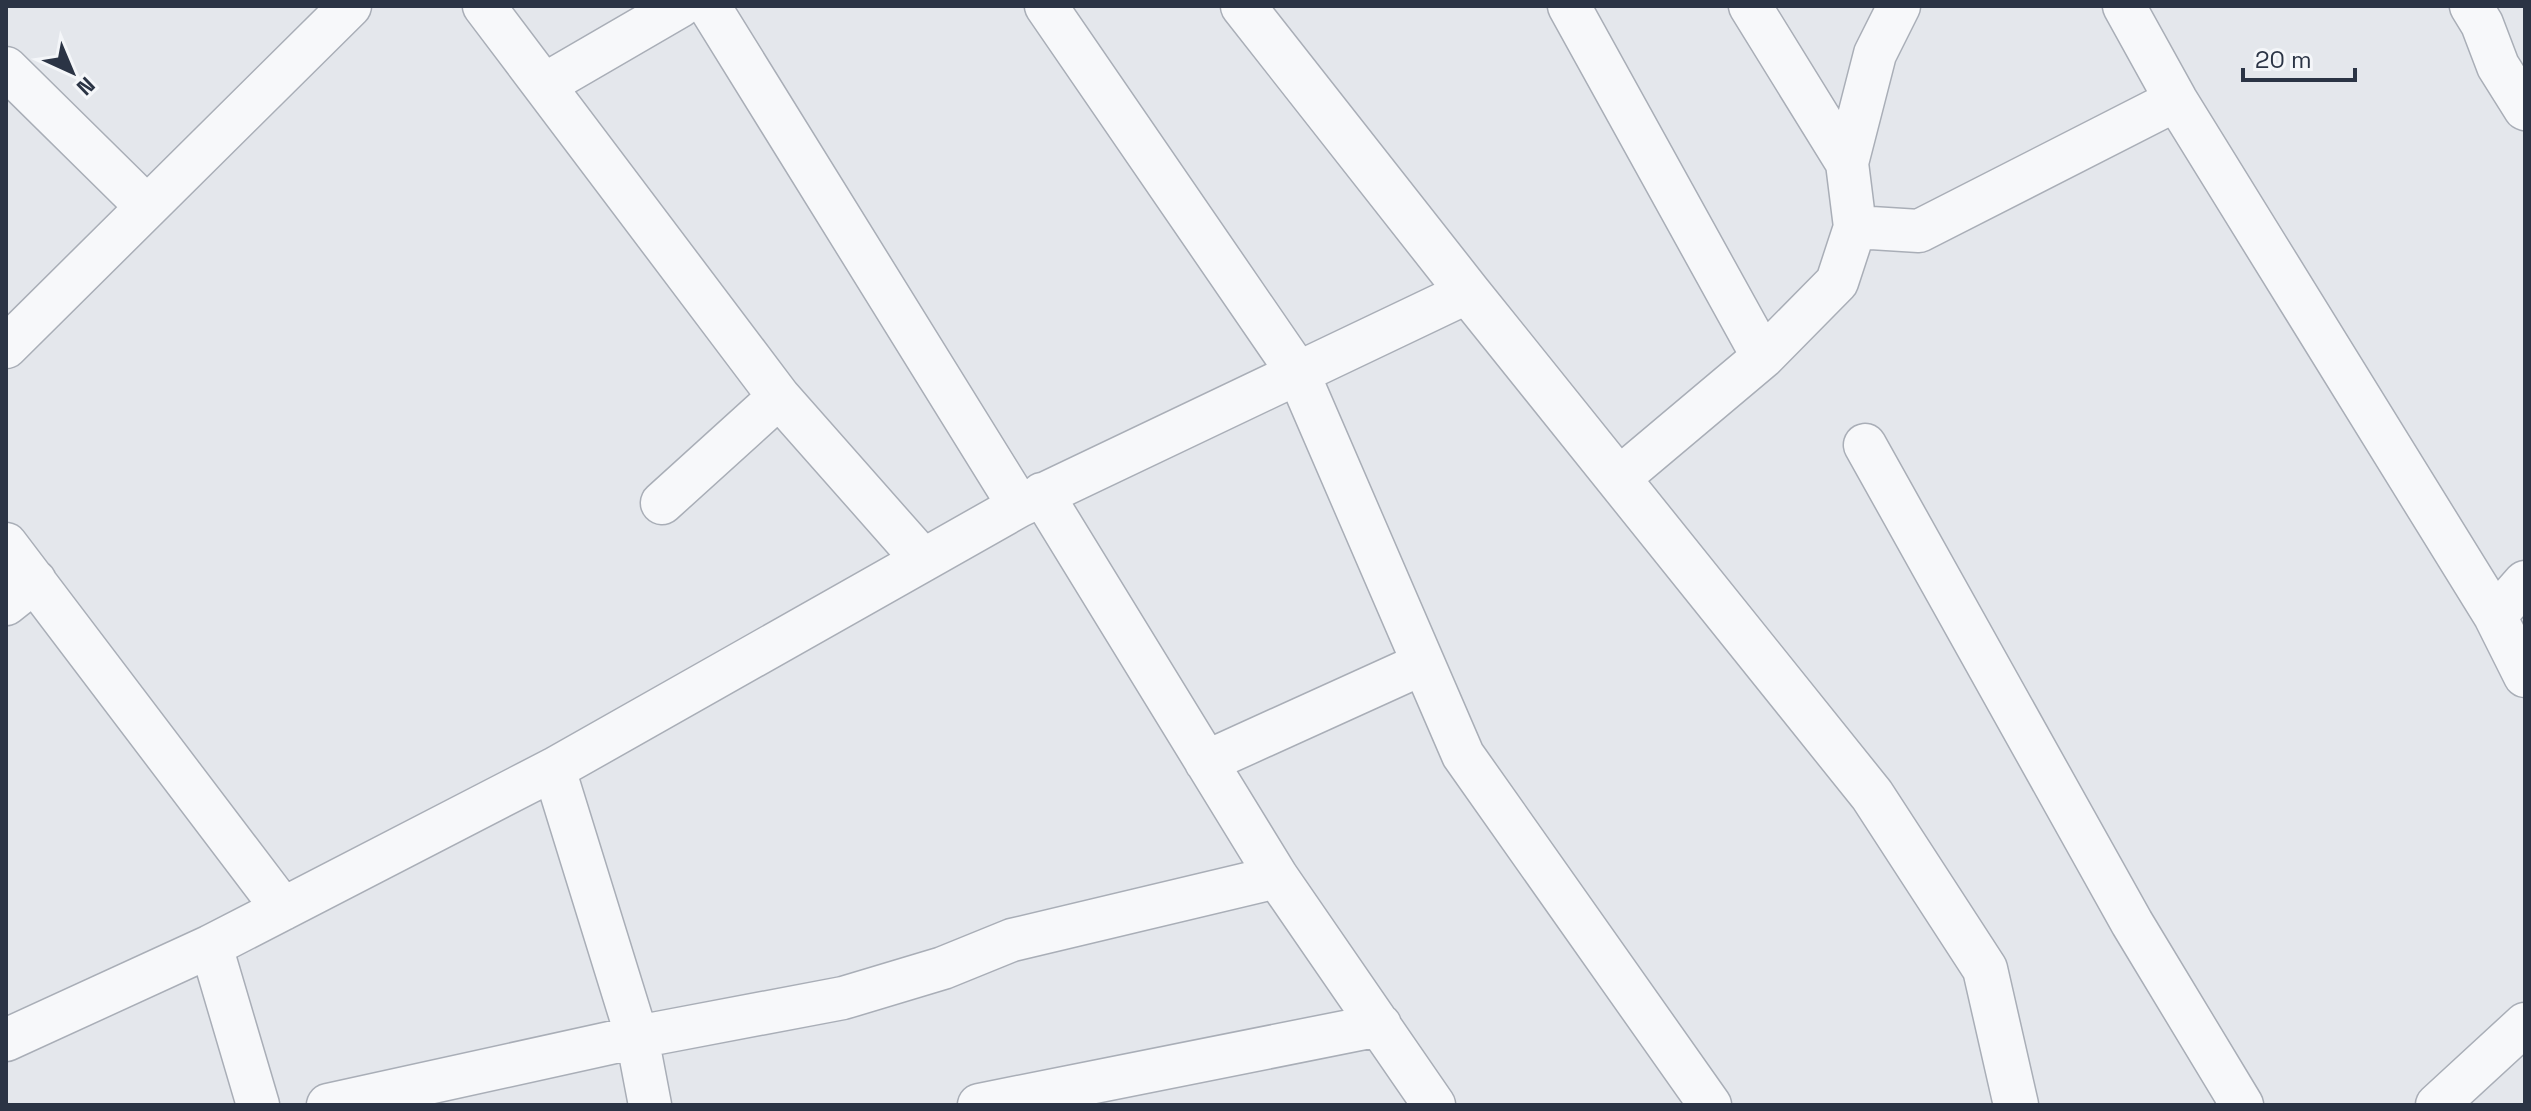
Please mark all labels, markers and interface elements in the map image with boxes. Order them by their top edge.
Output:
north arrow [32,32,112,112]
scale bar [2243,32,2355,82]
text: 20 m [2255,44,2312,75]
text: N [71,71,101,102]

